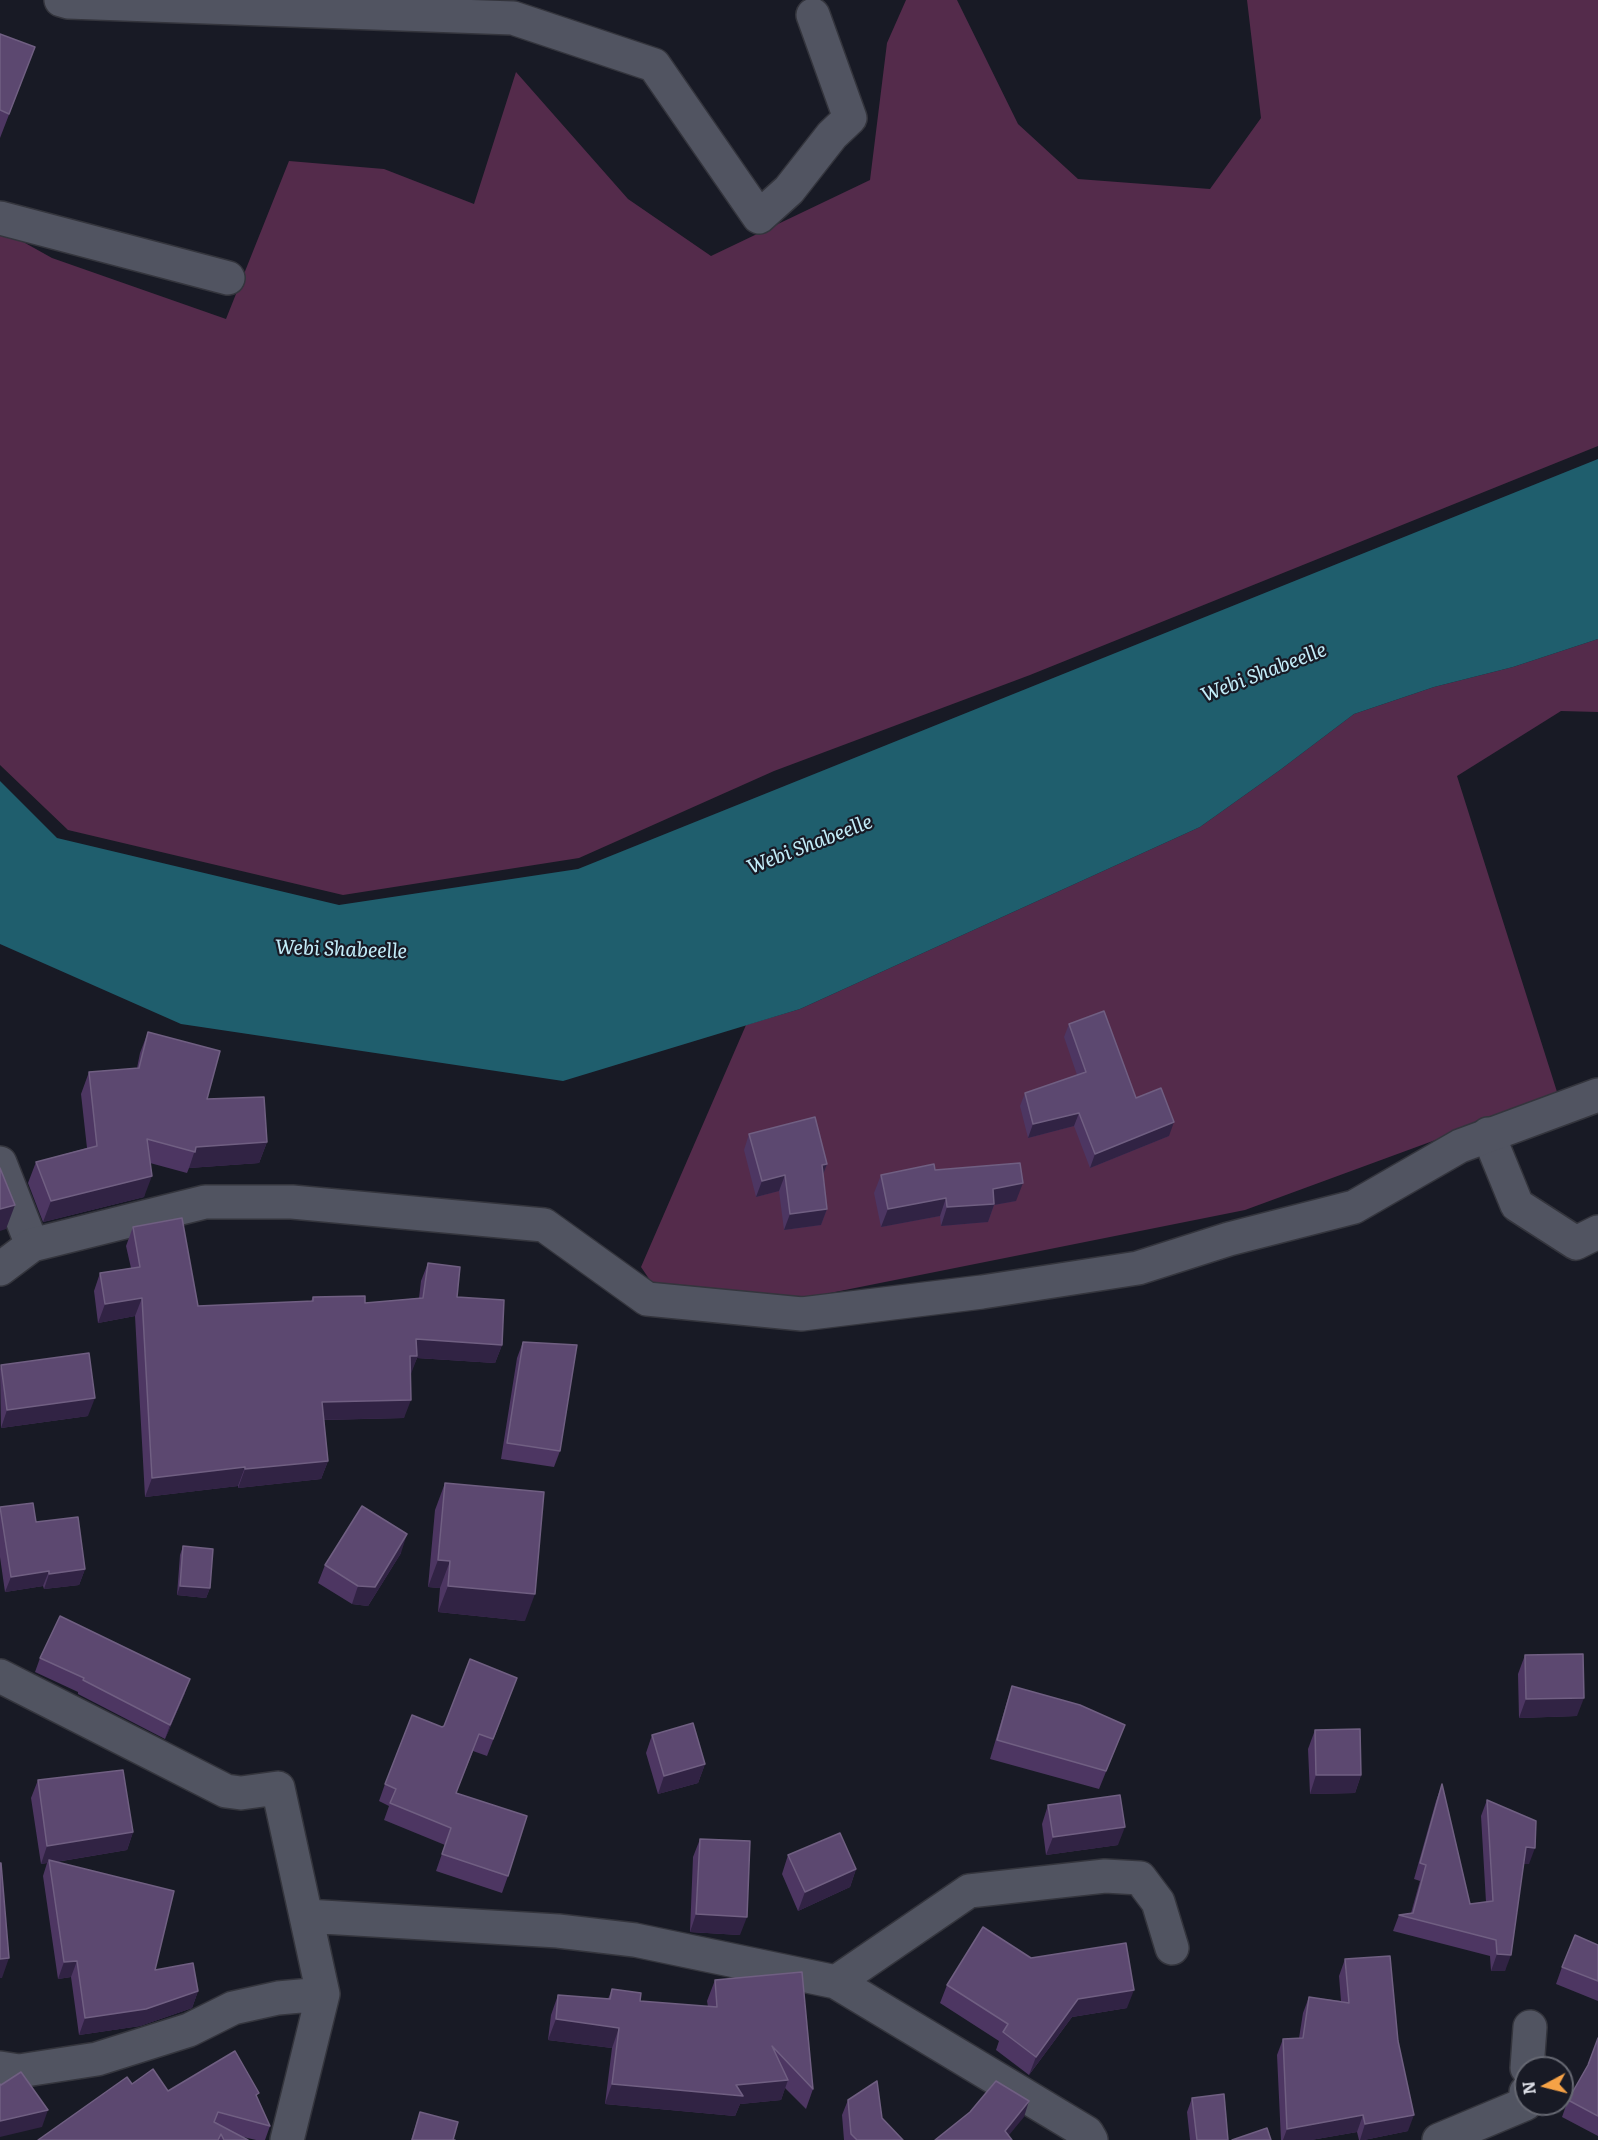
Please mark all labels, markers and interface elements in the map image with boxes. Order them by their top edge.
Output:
water label: Webi Shabeelle [1198,638,1330,708]
water label: Webi Shabeelle [744,810,876,880]
water label: Webi Shabeelle [274,936,408,964]
north arrow [1514,2056,1574,2116]
text: N [1515,2080,1541,2096]

